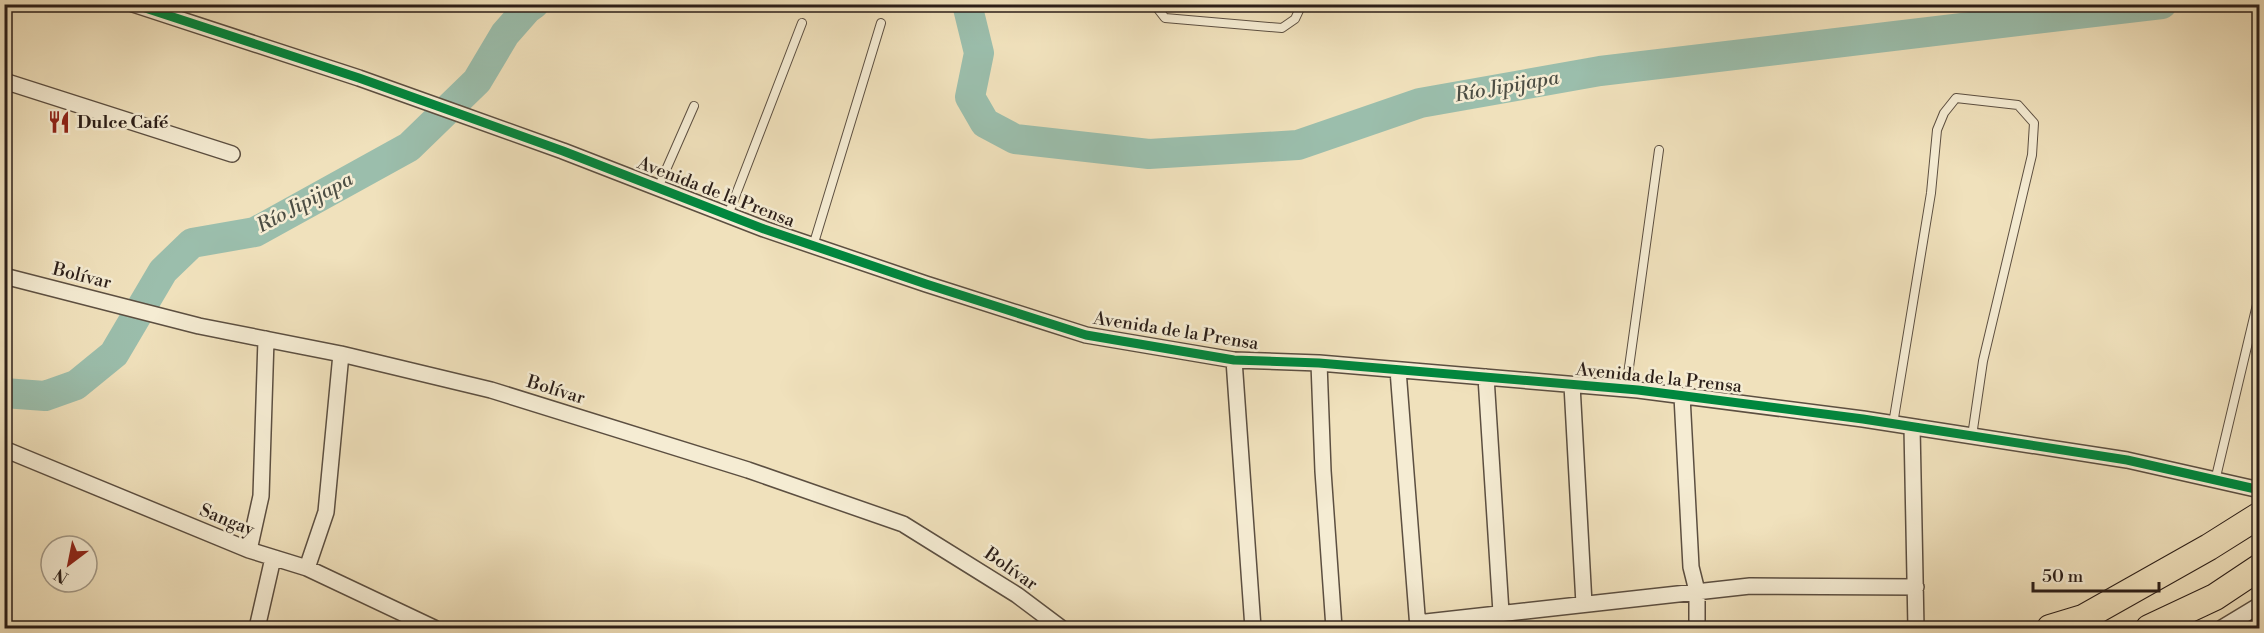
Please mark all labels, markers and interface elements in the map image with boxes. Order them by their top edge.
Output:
water label: Río Jipijapa [1452,65,1562,109]
restaurant icon: Dulce Café [46,109,72,135]
place label: Dulce Café [77,111,169,134]
street label: Avenida de la Prensa [633,151,799,233]
water label: Río Jipijapa [252,167,358,239]
street label: Bolívar [49,257,114,294]
street label: Avenida de la Prensa [1091,306,1261,356]
street label: Avenida de la Prensa [1574,358,1744,398]
street label: Bolívar [523,370,588,410]
street label: Sangay [196,499,258,541]
north arrow [39,534,99,594]
street label: Bolívar [979,542,1042,596]
scale bar [2033,555,2159,593]
text: N [51,564,72,588]
text: 50 m [2042,565,2084,588]

